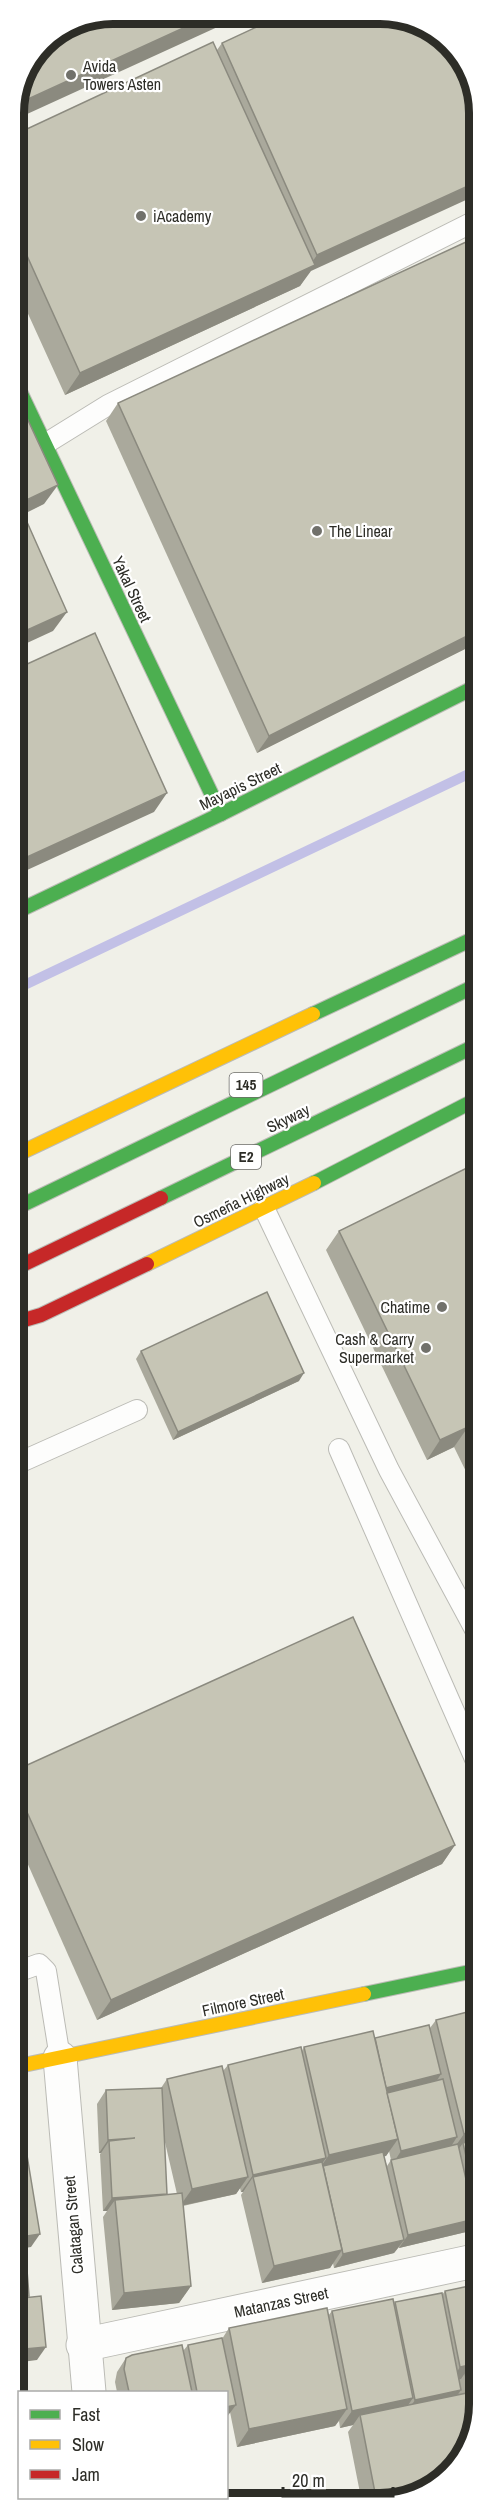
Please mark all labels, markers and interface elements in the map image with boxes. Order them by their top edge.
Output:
place label: Avida Towers Asten [82,55,161,95]
marker: Avida Towers Asten [64,68,78,82]
place label: iAcademy [153,205,212,227]
marker: iAcademy [134,209,148,223]
place label: The Linear [329,520,393,542]
marker: The Linear [310,524,324,538]
street label: Yakal Street [107,552,157,626]
street label: Mayapis Street [196,757,285,815]
road number: 145 [230,1073,262,1097]
street label: Skyway [263,1098,314,1138]
road number: E2 [231,1145,261,1169]
street label: Osmeña Highway [189,1167,293,1233]
place label: Chatime [380,1296,430,1318]
marker: Chatime [435,1300,449,1314]
place label: Cash & Carry Supermarket [335,1328,414,1368]
marker: Cash & Carry Supermarket [419,1341,433,1355]
street label: Filmore Street [200,1983,286,2021]
street label: Calatagan Street [58,2175,88,2275]
street label: Matanzas Street [232,2281,330,2323]
legend [18,2391,228,2499]
text: Fast [72,2402,100,2427]
text: Slow [72,2432,104,2457]
scale bar [283,2460,392,2498]
text: Jam [72,2462,100,2487]
text: 20 m [292,2468,325,2493]

